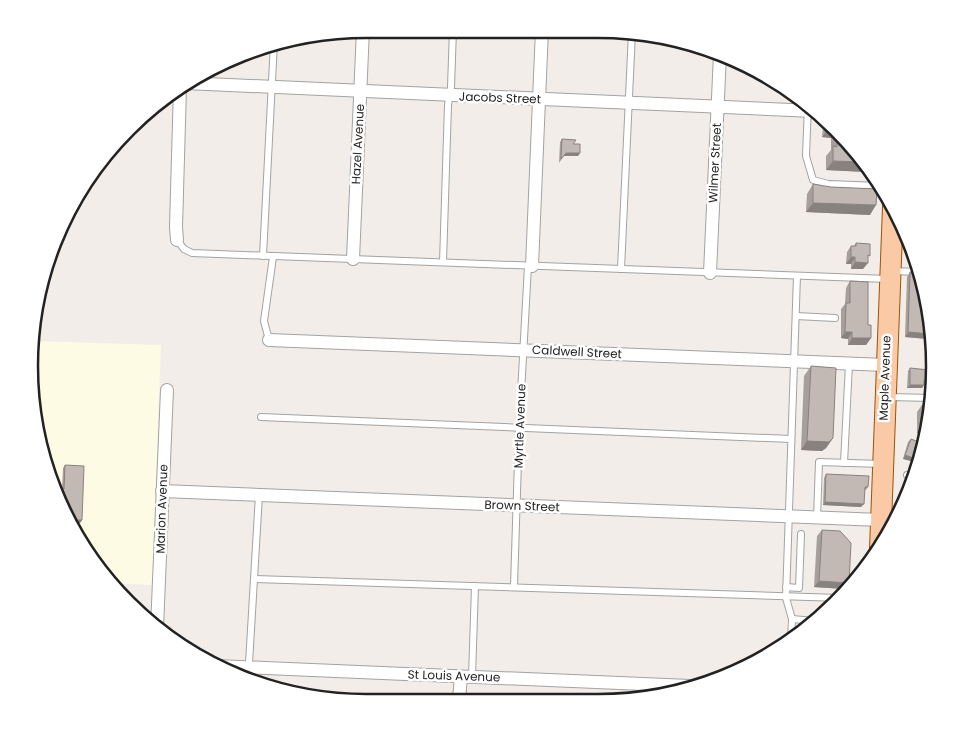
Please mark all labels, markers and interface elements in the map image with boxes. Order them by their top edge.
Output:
street label: Jacobs Street [459,88,541,107]
street label: Hazel Avenue [347,103,368,185]
street label: Wilmer Street [704,122,725,203]
street label: Maple Avenue [875,335,894,421]
street label: Caldwell Street [532,341,622,362]
street label: Myrtle Avenue [510,383,529,469]
street label: Marion Avenue [151,464,172,554]
street label: Brown Street [484,496,560,515]
street label: St Louis Avenue [407,665,501,686]

